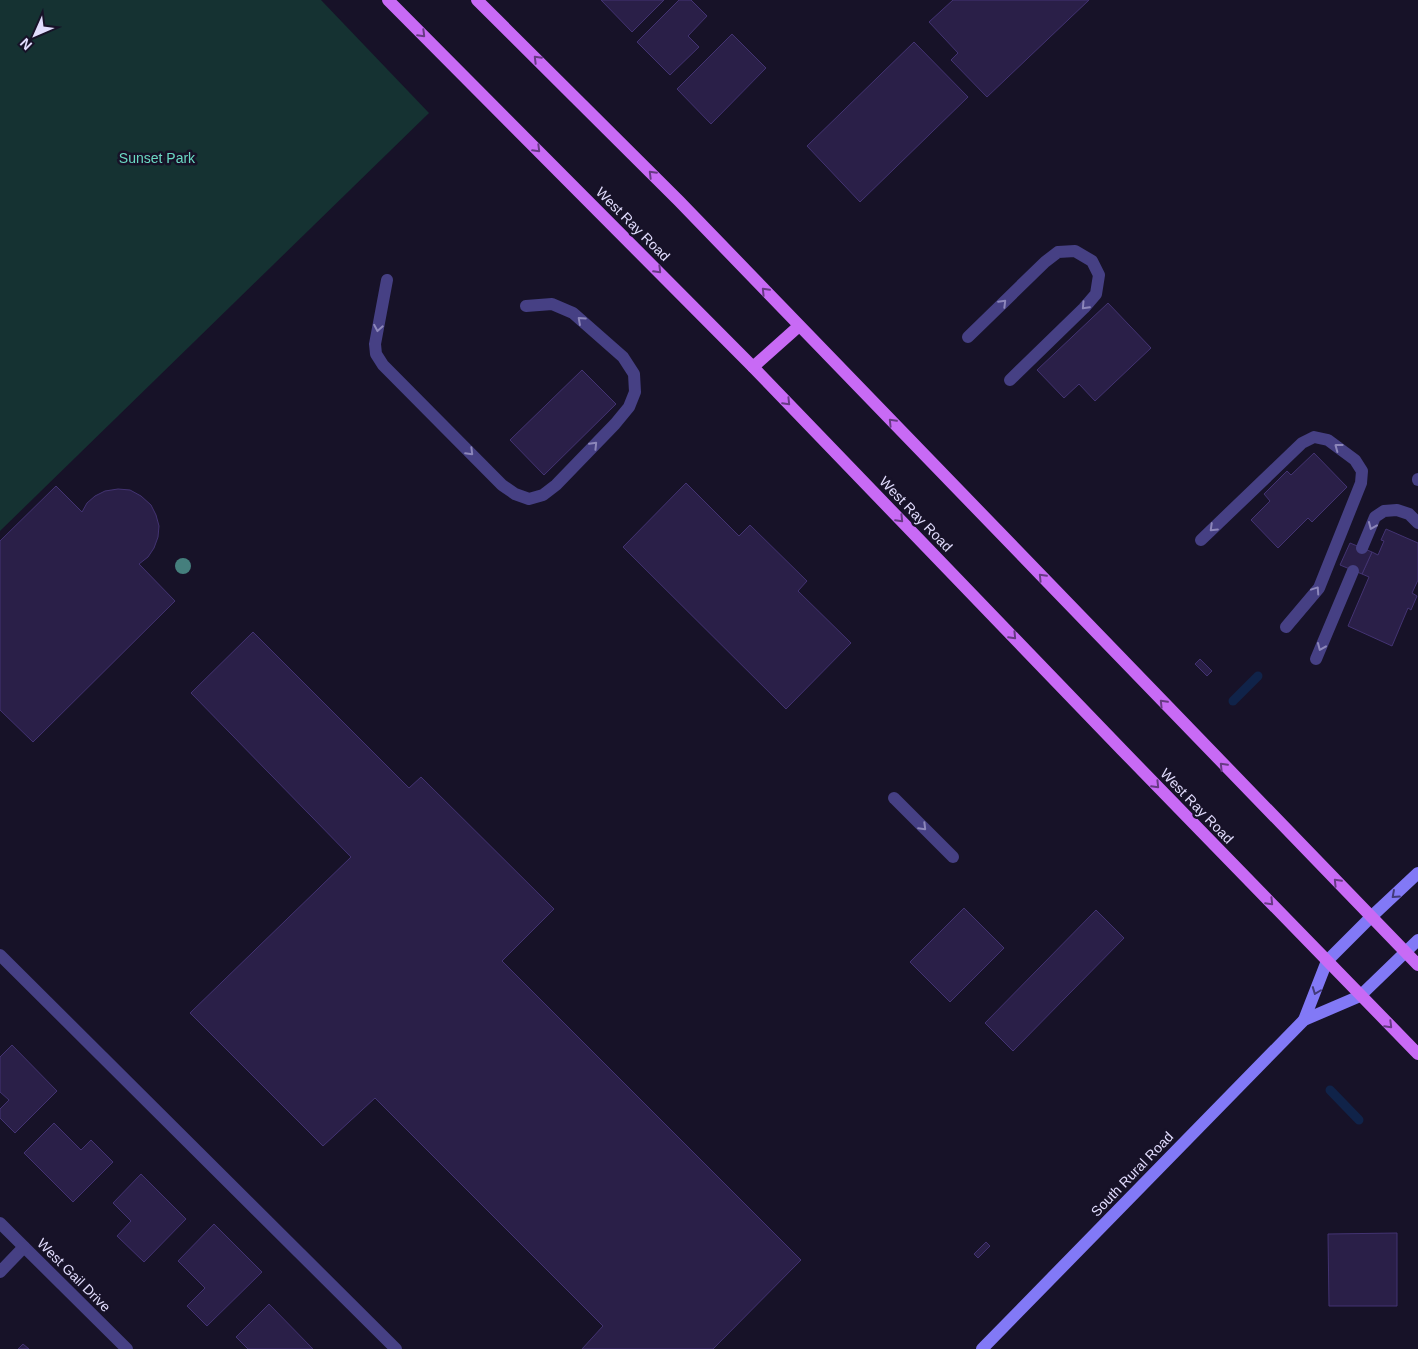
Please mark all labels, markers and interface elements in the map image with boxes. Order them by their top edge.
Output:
north arrow [10,10,60,60]
one-way arrow [417,29,426,38]
text: N [17,35,35,53]
one-way arrow [534,56,543,65]
one-way arrow [532,143,541,152]
park label: Sunset Park [119,150,196,166]
one-way arrow [649,171,658,180]
street label: West Ray Road [593,184,673,264]
one-way arrow [652,265,661,274]
one-way arrow [762,287,771,296]
one-way arrow [997,299,1006,308]
one-way arrow [1082,300,1091,309]
one-way arrow [577,317,586,326]
one-way arrow [374,323,384,332]
one-way arrow [781,396,790,405]
one-way arrow [889,419,898,428]
one-way arrow [588,442,597,451]
one-way arrow [1334,444,1344,453]
one-way arrow [464,446,473,455]
street label: West Ray Road [876,473,956,555]
one-way arrow [894,513,903,522]
one-way arrow [1367,521,1378,530]
one-way arrow [1210,523,1219,532]
one-way arrow [1039,573,1048,582]
one-way arrow [1310,586,1320,595]
one-way arrow [1007,630,1016,639]
one-way arrow [1317,642,1327,651]
one-way arrow [1160,700,1169,709]
one-way arrow [1220,762,1229,771]
street label: West Ray Road [1157,765,1237,847]
one-way arrow [1150,779,1159,788]
one-way arrow [917,821,926,830]
one-way arrow [1334,878,1343,887]
one-way arrow [1391,889,1400,898]
one-way arrow [1264,896,1273,905]
one-way arrow [1311,986,1322,995]
one-way arrow [1383,1019,1392,1028]
street label: South Rural Road [1088,1128,1176,1220]
street label: West Gail Drive [34,1235,114,1315]

